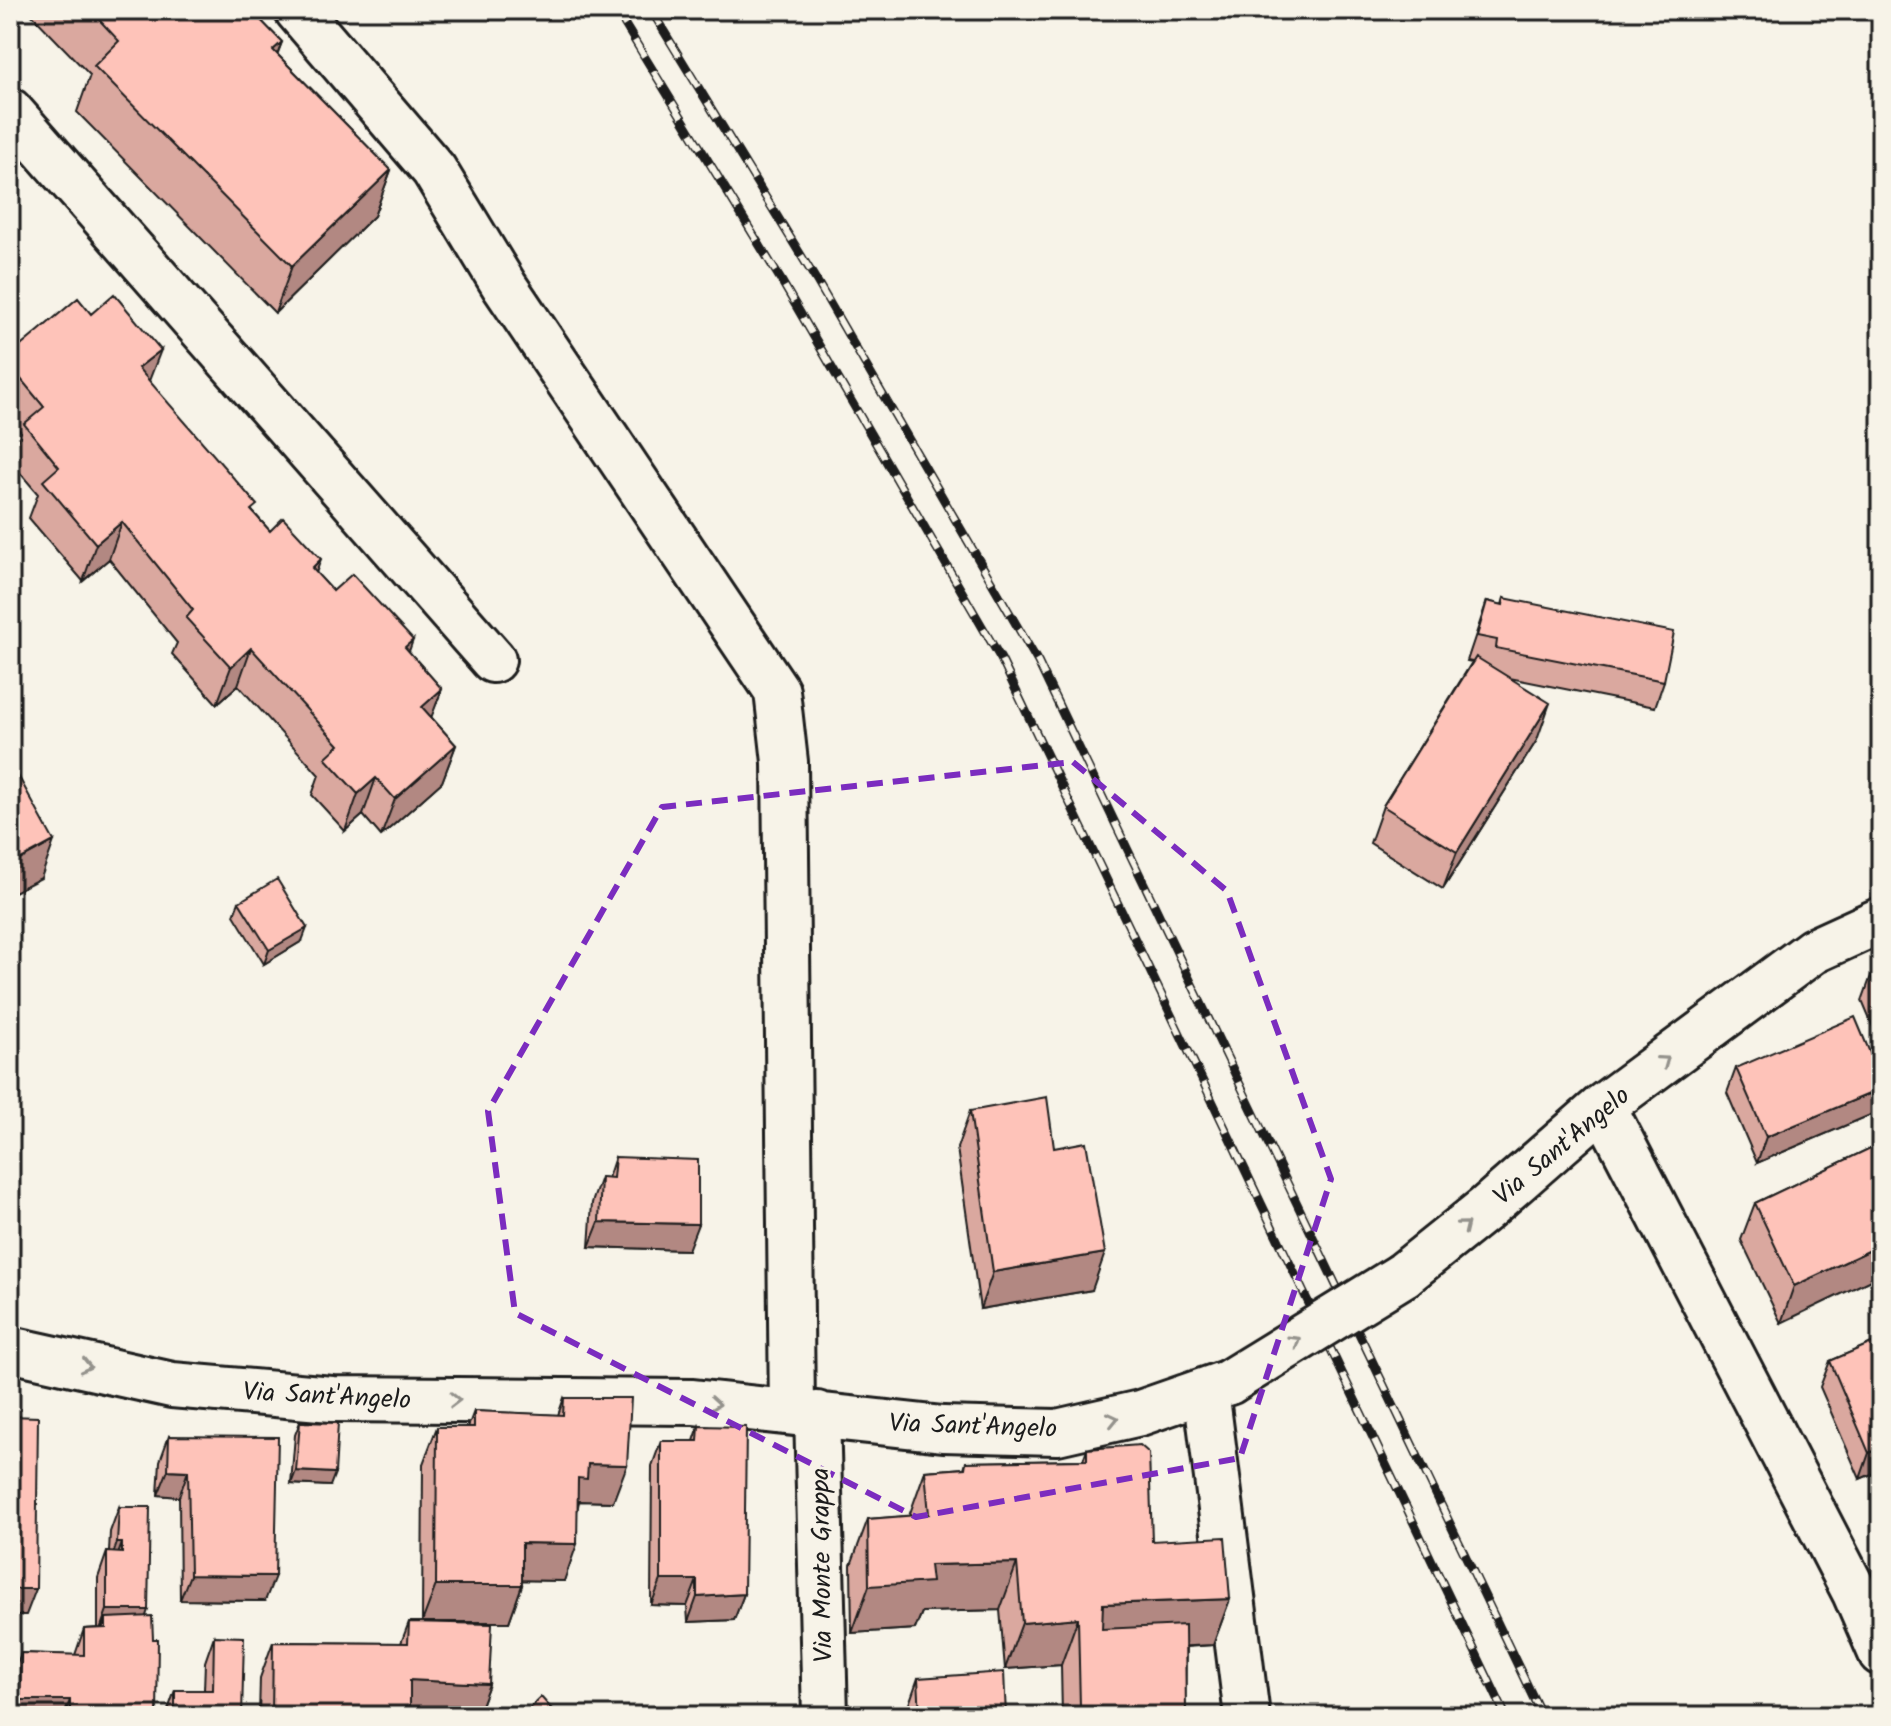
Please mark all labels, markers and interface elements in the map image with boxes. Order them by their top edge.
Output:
one-way arrow [1656,1056,1670,1071]
street label: Via Sant'Angelo [1484,1076,1640,1217]
one-way arrow [1455,1221,1469,1236]
one-way arrow [1286,1336,1301,1351]
one-way arrow [79,1357,92,1374]
street label: Via Sant'Angelo [242,1372,412,1422]
one-way arrow [449,1391,462,1409]
one-way arrow [709,1396,722,1413]
street label: Via Sant'Angelo [888,1403,1058,1451]
one-way arrow [1105,1411,1119,1428]
street label: Via Monte Grappa [800,1467,846,1663]

